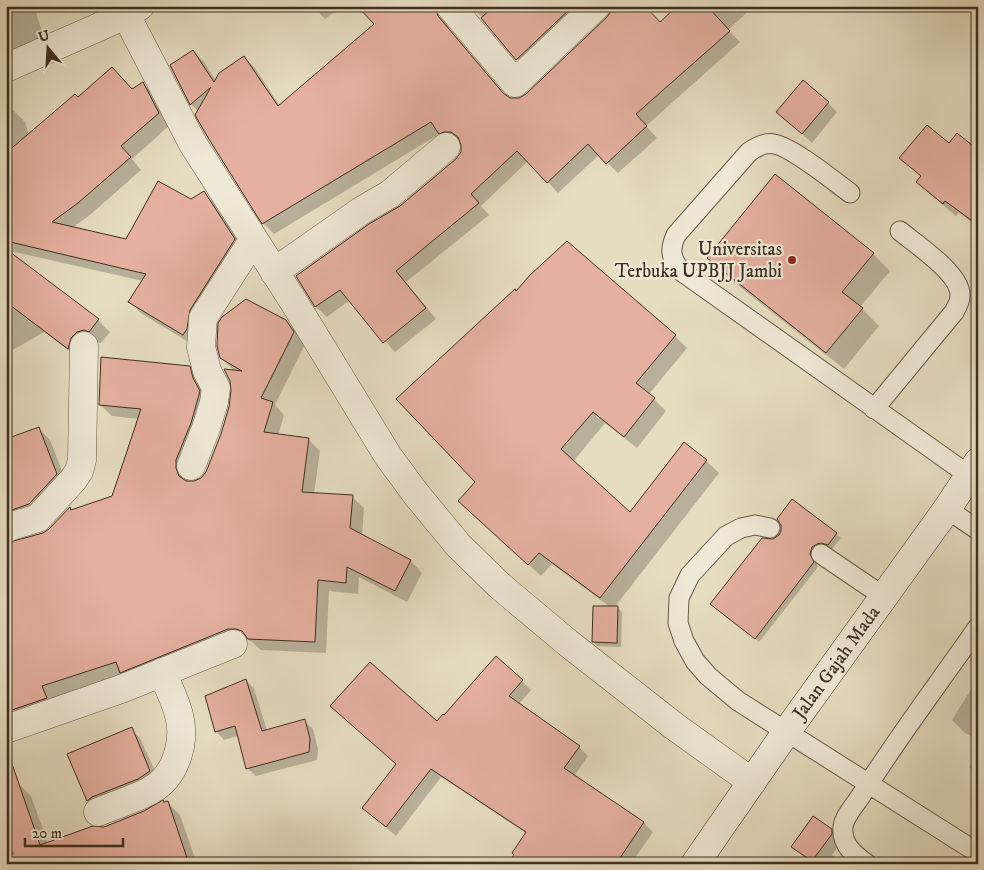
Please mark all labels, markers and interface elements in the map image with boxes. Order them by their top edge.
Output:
north arrow [22,22,72,72]
text: U [36,26,52,47]
place label: Universitas Terbuka UPBJJ Jambi [615,238,782,283]
marker: Universitas Terbuka UPBJJ Jambi [786,254,798,266]
street label: Jalan Gajah Mada [787,601,885,725]
scale bar [25,815,122,847]
text: 20 m [32,824,62,843]

